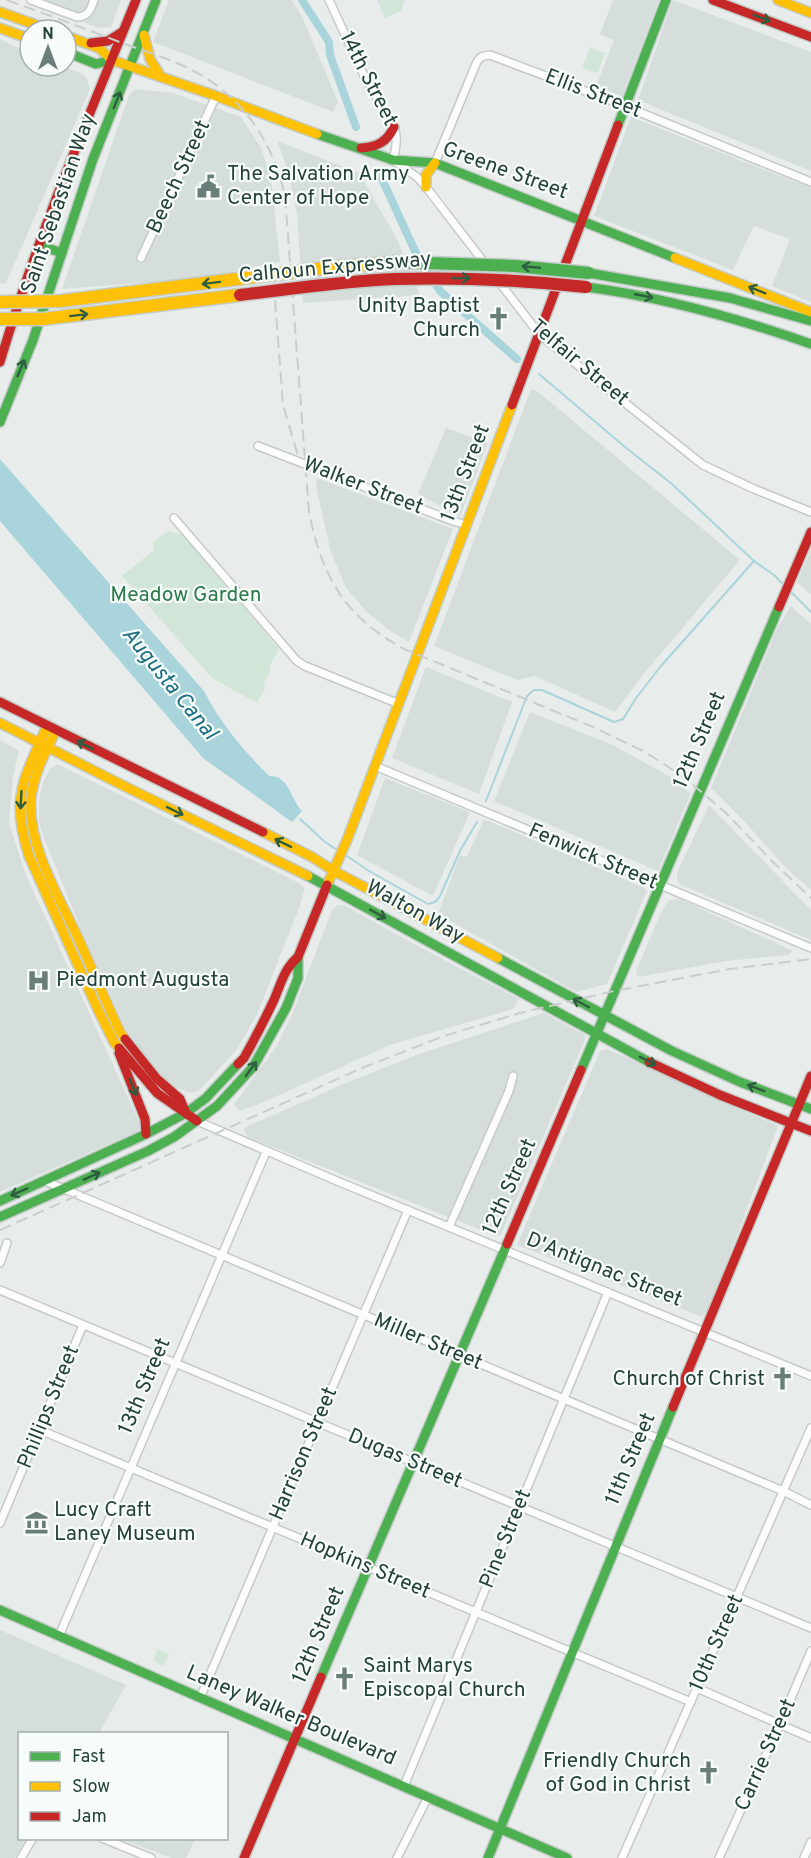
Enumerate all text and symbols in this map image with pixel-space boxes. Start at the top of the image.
one-way arrow [752,14,771,25]
north arrow [18,18,78,78]
text: N [42,25,54,45]
street label: 14th Street [333,27,403,131]
street label: Ellis Street [541,63,645,125]
one-way arrow [112,91,123,110]
street label: Saint Sebastian Way [15,110,103,298]
street label: Beech Street [141,116,217,238]
street label: Greene Street [439,136,571,206]
place label: The Salvation Army Center of Hope [227,161,409,212]
public building icon: The Salvation Army Center of Hope [196,173,222,199]
street label: Calhoun Expressway [238,246,432,290]
one-way arrow [521,261,541,272]
one-way arrow [451,273,471,284]
one-way arrow [202,277,221,288]
one-way arrow [748,284,767,295]
one-way arrow [634,291,653,302]
place label: Unity Baptist Church [357,293,480,344]
church icon: Unity Baptist Church [485,305,511,331]
one-way arrow [69,309,89,320]
street label: Telfair Street [524,314,634,412]
one-way arrow [16,359,27,377]
street label: 13th Street [435,420,497,526]
street label: Walker Street [299,451,427,521]
park label: Meadow Garden [110,582,262,609]
water label: Augusta Canal [115,622,224,747]
street label: 12th Street [667,687,733,793]
one-way arrow [77,739,95,750]
one-way arrow [15,790,26,809]
one-way arrow [165,806,183,817]
street label: Fenwick Street [524,818,662,896]
one-way arrow [275,837,292,849]
street label: Walton Way [361,874,469,950]
one-way arrow [369,908,386,920]
hospital icon: Piedmont Augusta [25,967,51,993]
place label: Piedmont Augusta [56,967,229,994]
one-way arrow [573,997,591,1008]
one-way arrow [638,1056,656,1067]
one-way arrow [245,1061,257,1077]
one-way arrow [128,1078,139,1096]
one-way arrow [748,1082,766,1093]
street label: 12th Street [477,1135,543,1239]
one-way arrow [82,1170,100,1182]
one-way arrow [11,1187,29,1199]
street label: D'Antignac Street [522,1226,686,1314]
street label: Miller Street [369,1307,487,1377]
street label: 13th Street [113,1334,177,1438]
street label: Phillips Street [12,1341,86,1473]
place label: Church of Christ [613,1366,765,1393]
church icon: Church of Christ [770,1366,796,1392]
street label: Harrison Street [264,1383,344,1525]
street label: 11th Street [599,1409,663,1509]
street label: Dugas Street [344,1423,466,1495]
street label: Pine Street [474,1485,538,1593]
place label: Lucy Craft Laney Museum [54,1497,196,1548]
museum icon: Lucy Craft Laney Museum [23,1509,49,1535]
street label: Hopkins Street [296,1526,434,1606]
street label: 12th Street [286,1582,352,1688]
street label: 10th Street [684,1590,750,1696]
place label: Saint Marys Episcopal Church [363,1653,526,1704]
street label: Laney Walker Boulevard [182,1660,400,1772]
church icon: Saint Marys Episcopal Church [332,1665,358,1691]
street label: Carrie Street [729,1695,803,1815]
legend [18,1732,228,1840]
text: Fast [72,1746,105,1769]
place label: Friendly Church of God in Christ [543,1748,691,1799]
church icon: Friendly Church of God in Christ [696,1760,722,1786]
text: Slow [72,1776,110,1799]
text: Jam [72,1806,107,1829]

